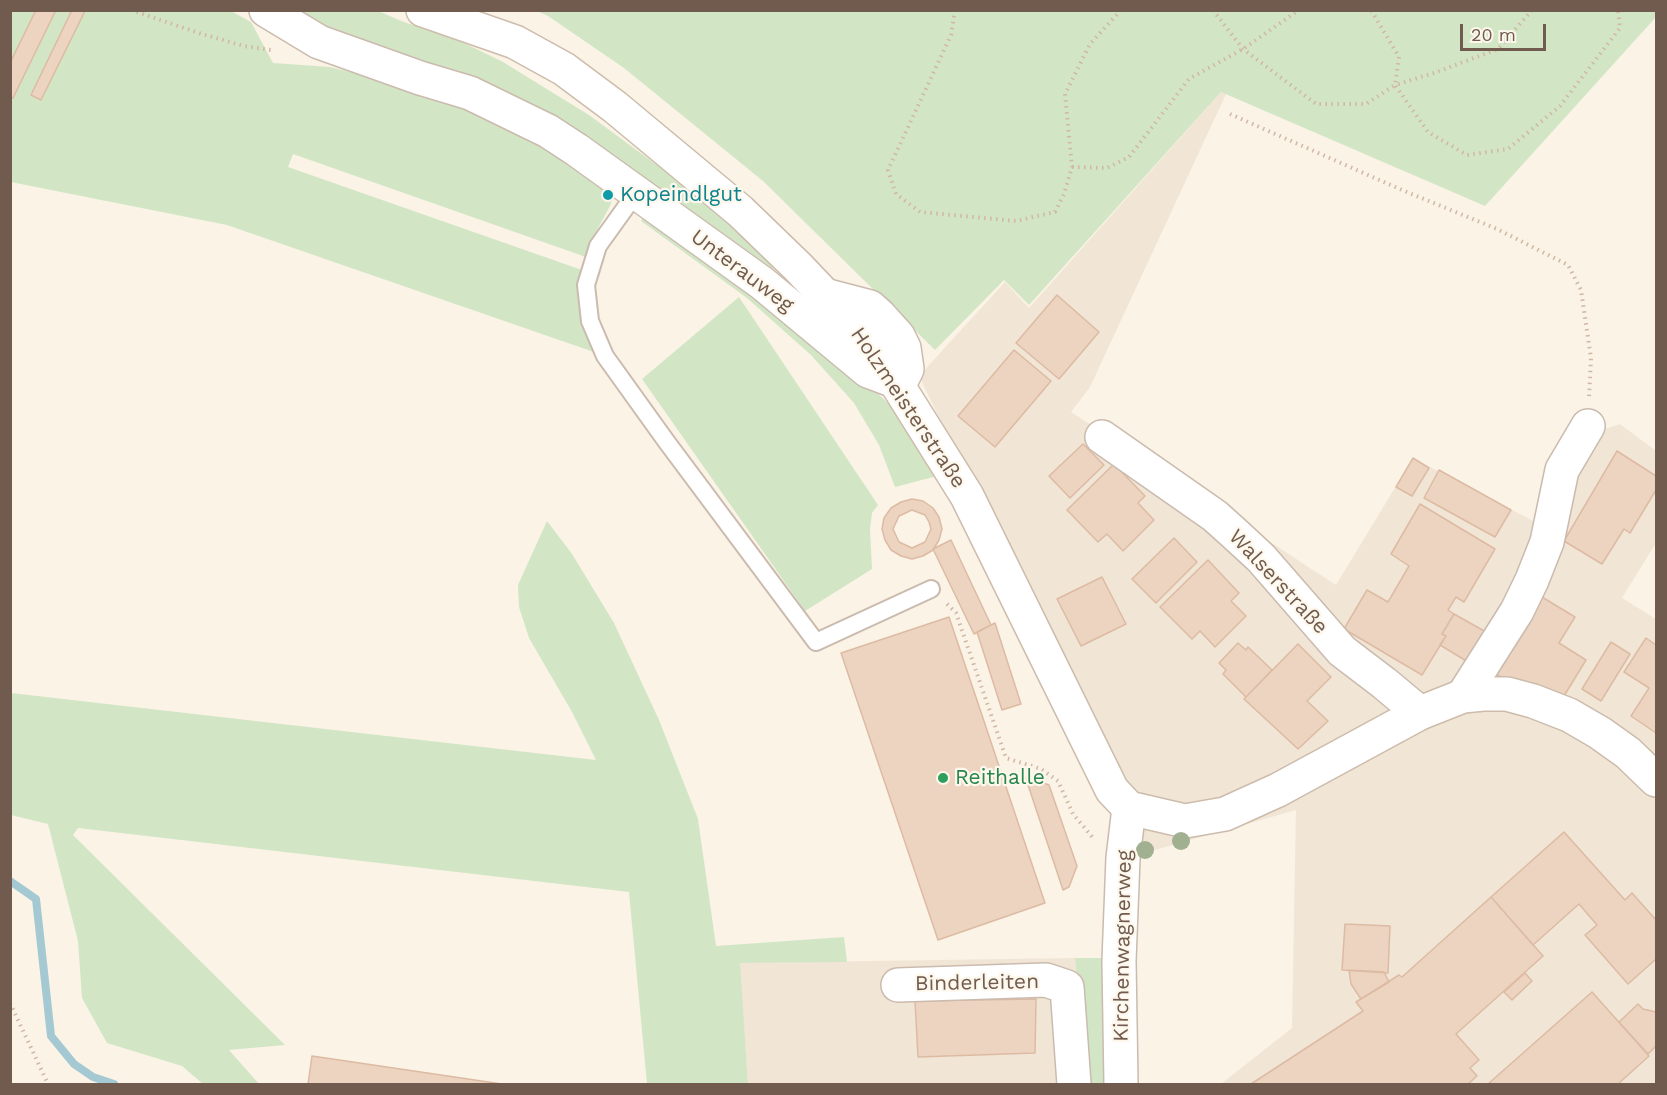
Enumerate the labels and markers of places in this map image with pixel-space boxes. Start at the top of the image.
place label: Kopeindlgut [620,182,742,208]
marker: Kopeindlgut [601,188,615,202]
place label: Reithalle [955,765,1045,791]
marker: Reithalle [936,771,950,785]

